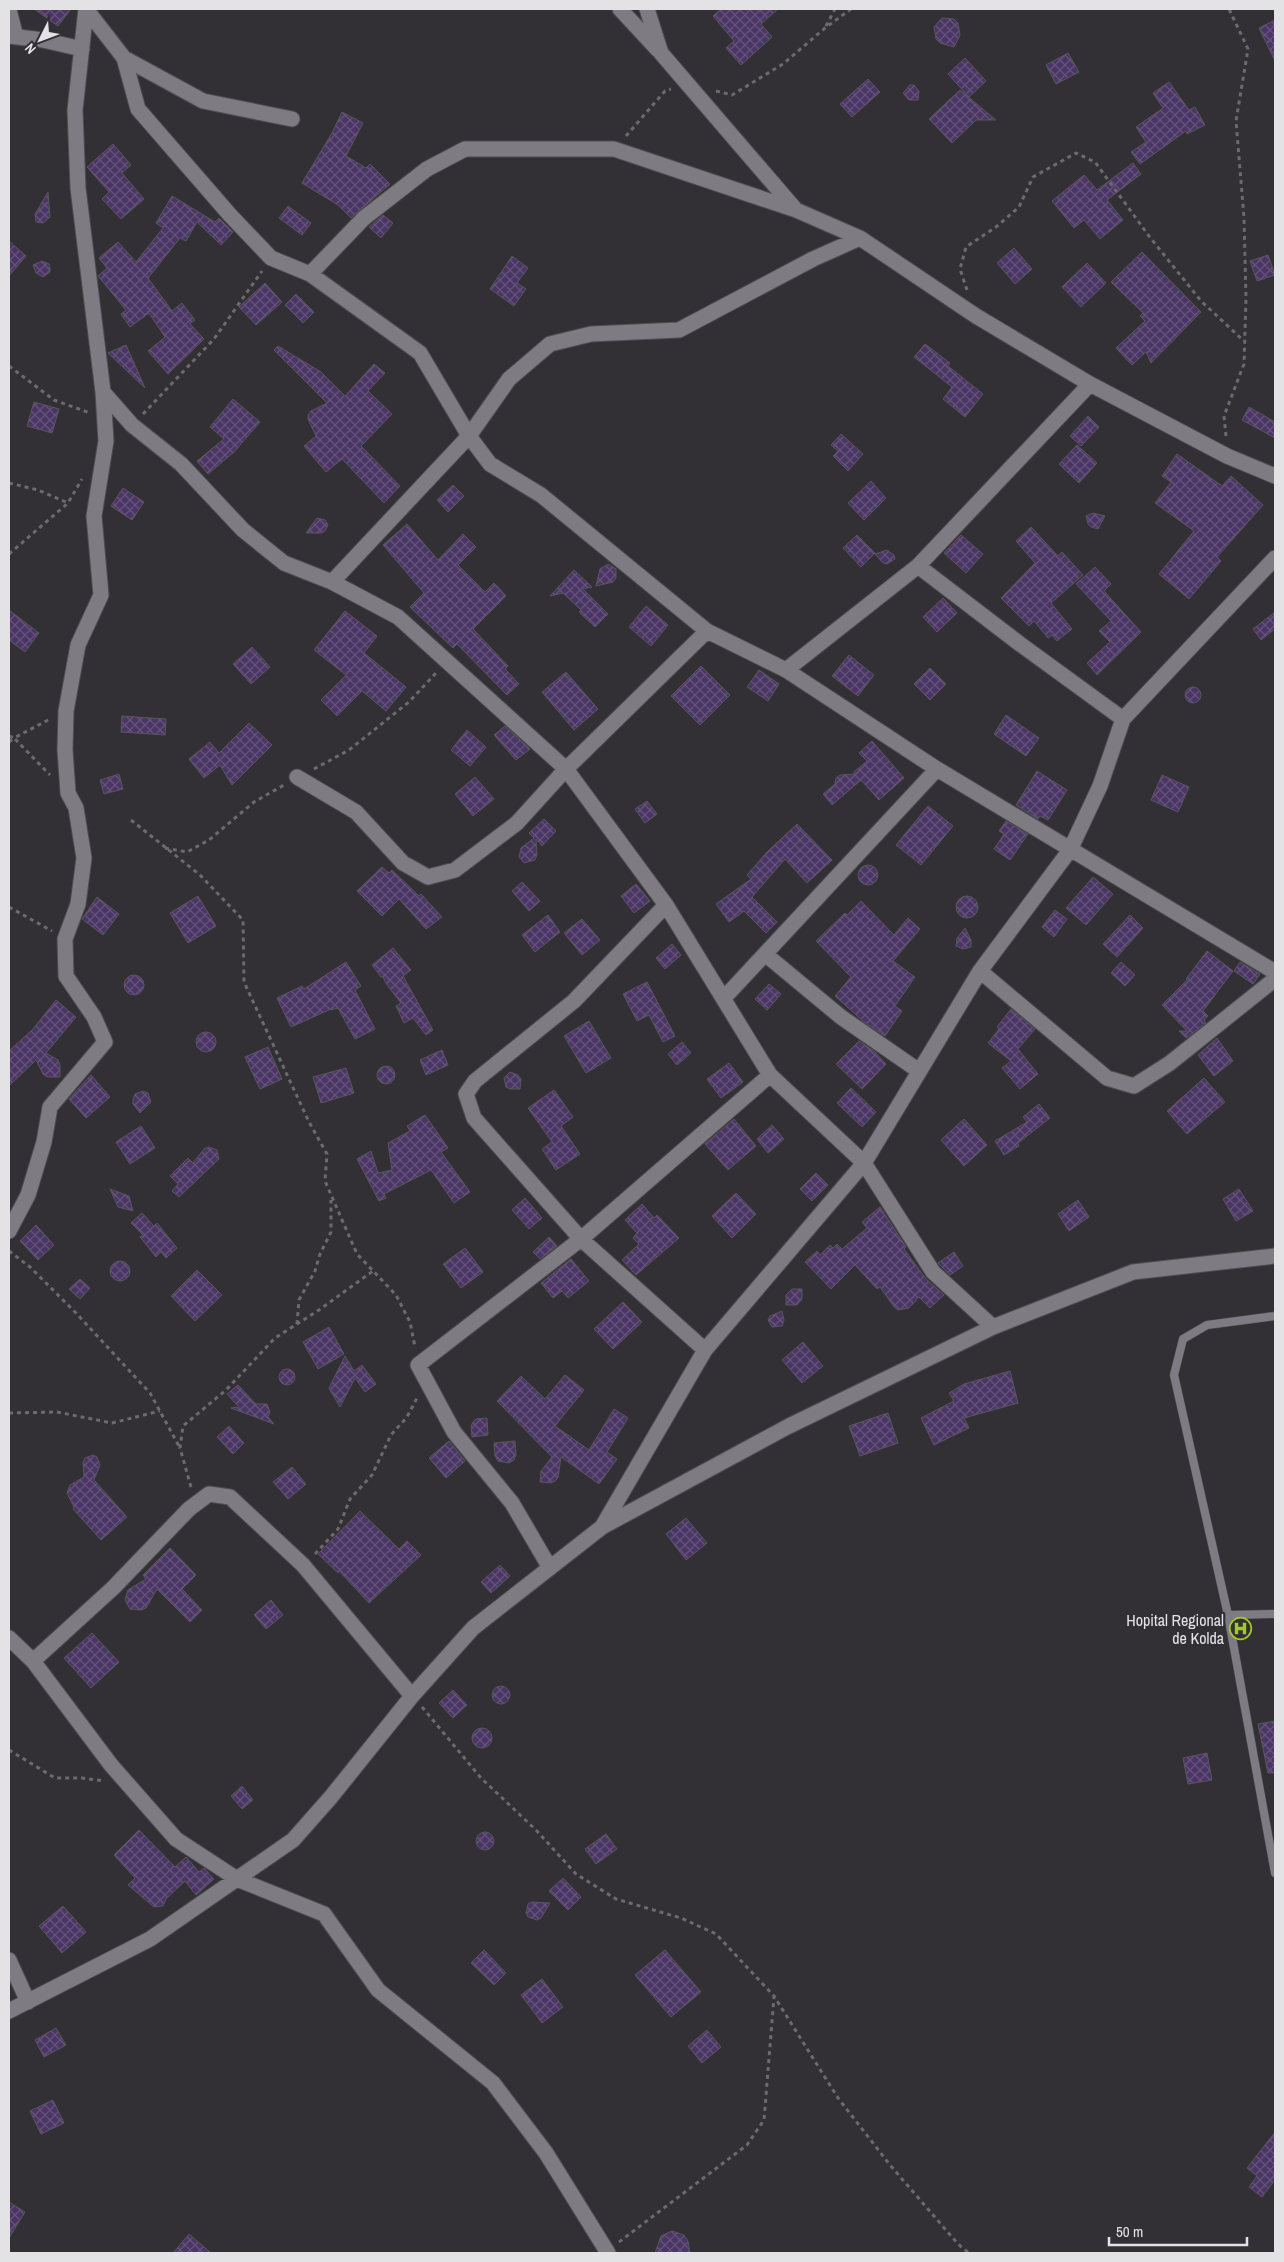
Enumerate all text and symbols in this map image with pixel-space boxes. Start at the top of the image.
north arrow [15,15,65,65]
text: N [21,40,40,58]
place label: Hopital Regional de Kolda [1126,1609,1225,1649]
hospital icon: Hopital Regional de Kolda [1228,1617,1252,1641]
scale bar [1109,2214,1246,2246]
text: 50 m [1116,2221,1143,2242]

